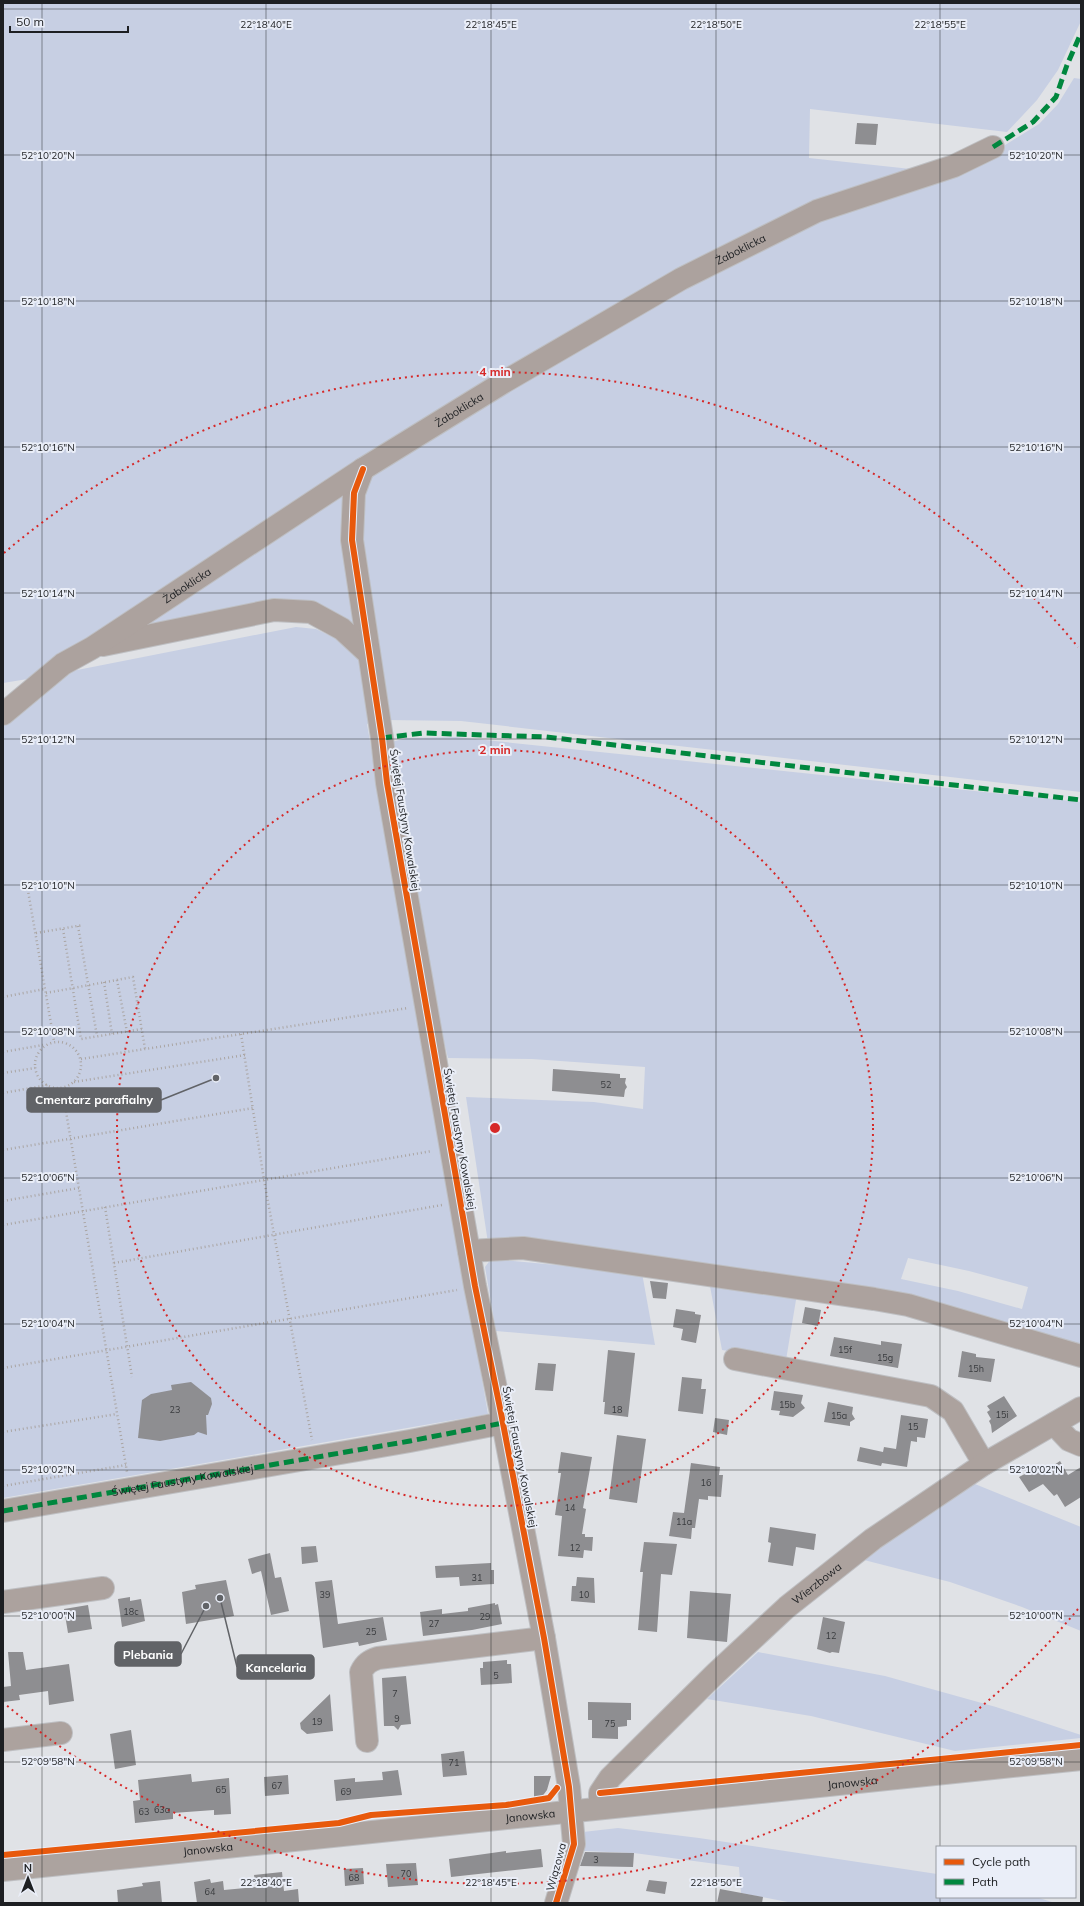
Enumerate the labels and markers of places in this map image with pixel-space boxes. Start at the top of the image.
callout: Cmentarz parafialny [27,1088,161,1112]
centre of rings [488,1121,502,1135]
callout: Plebania [115,1642,181,1666]
callout: Kancelaria [237,1655,314,1679]

